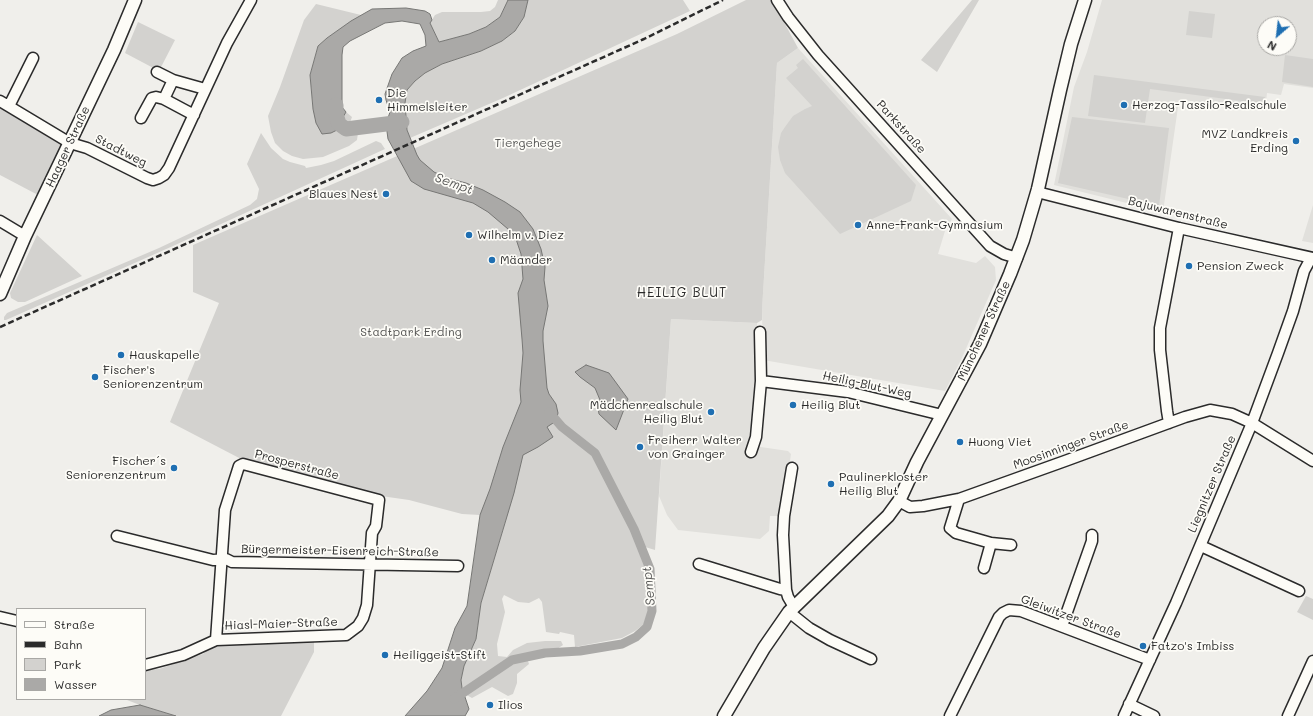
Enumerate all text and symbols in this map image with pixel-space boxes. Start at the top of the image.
north arrow [1257,16,1297,56]
text: N [1264,38,1279,55]
place label: Die Himmelsleiter [387,86,467,114]
marker: Die Himmelsleiter [374,95,384,105]
street label: Parkstraße [873,97,929,157]
place label: Herzog-Tassilo-Realschule [1132,98,1287,112]
marker: Herzog-Tassilo-Realschule [1119,100,1129,110]
street label: Haager Straße [43,104,93,190]
place label: MVZ Landkreis Erding [1201,127,1288,155]
street label: Stadtweg [93,132,149,170]
park label: Tiergehege [495,136,561,150]
marker: MVZ Landkreis Erding [1291,136,1301,146]
water label: Sempt [433,170,475,198]
place label: Blaues Nest [309,187,378,201]
marker: Blaues Nest [381,189,391,199]
street label: Bajuwarenstraße [1127,194,1229,232]
place label: Anne-Frank-Gymnasium [866,218,1003,232]
marker: Anne-Frank-Gymnasium [853,220,863,230]
place label: Wilhelm v. Diez [477,228,564,242]
marker: Wilhelm v. Diez [464,230,474,240]
place label: Mäander [500,253,552,267]
marker: Mäander [487,255,497,265]
place label: Pension Zweck [1197,259,1284,273]
marker: Pension Zweck [1184,261,1194,271]
street label: Münchener Straße [955,279,1013,383]
district label: HEILIG BLUT [637,285,727,301]
park label: Stadtpark Erding [360,325,462,339]
place label: Hauskapelle [129,348,200,362]
marker: Hauskapelle [116,350,126,360]
place label: Fischer's Seniorenzentrum [103,363,203,391]
street label: Heilig-Blut-Weg [821,369,913,401]
marker: Fischer's Seniorenzentrum [90,372,100,382]
place label: Mädchenrealschule Heilig Blut [590,398,703,426]
place label: Heilig Blut [801,398,860,412]
marker: Heilig Blut [788,400,798,410]
marker: Mädchenrealschule Heilig Blut [706,407,716,417]
street label: Moosinninger Straße [1011,417,1131,473]
place label: Freiherr Walter von Grainger [648,433,742,461]
street label: Liegnitzer Straße [1185,433,1239,535]
place label: Huong Viet [968,435,1032,449]
marker: Huong Viet [955,437,965,447]
marker: Freiherr Walter von Grainger [635,442,645,452]
street label: Prosperstraße [253,447,341,483]
place label: Fischer´s Seniorenzentrum [66,454,166,482]
marker: Fischer´s Seniorenzentrum [169,463,179,473]
place label: Paulinerkloster Heilig Blut [839,470,928,498]
marker: Paulinerkloster Heilig Blut [826,479,836,489]
street label: Bürgermeister-Eisenreich-Straße [241,542,439,560]
water label: Sempt [639,566,659,606]
street label: Gleiwitzer Straße [1019,592,1123,642]
legend [16,608,146,700]
street label: Hiasl-Maier-Straße [224,615,338,633]
text: Straße [54,616,95,632]
text: Bahn [54,636,82,652]
place label: Fatzo's Imbiss [1151,639,1234,653]
marker: Fatzo's Imbiss [1138,641,1148,651]
place label: Heiliggeist-Stift [393,648,486,662]
marker: Heiliggeist-Stift [380,650,390,660]
text: Park [54,656,81,672]
text: Wasser [54,676,97,692]
place label: Ilios [498,698,523,712]
marker: Ilios [485,700,495,710]

